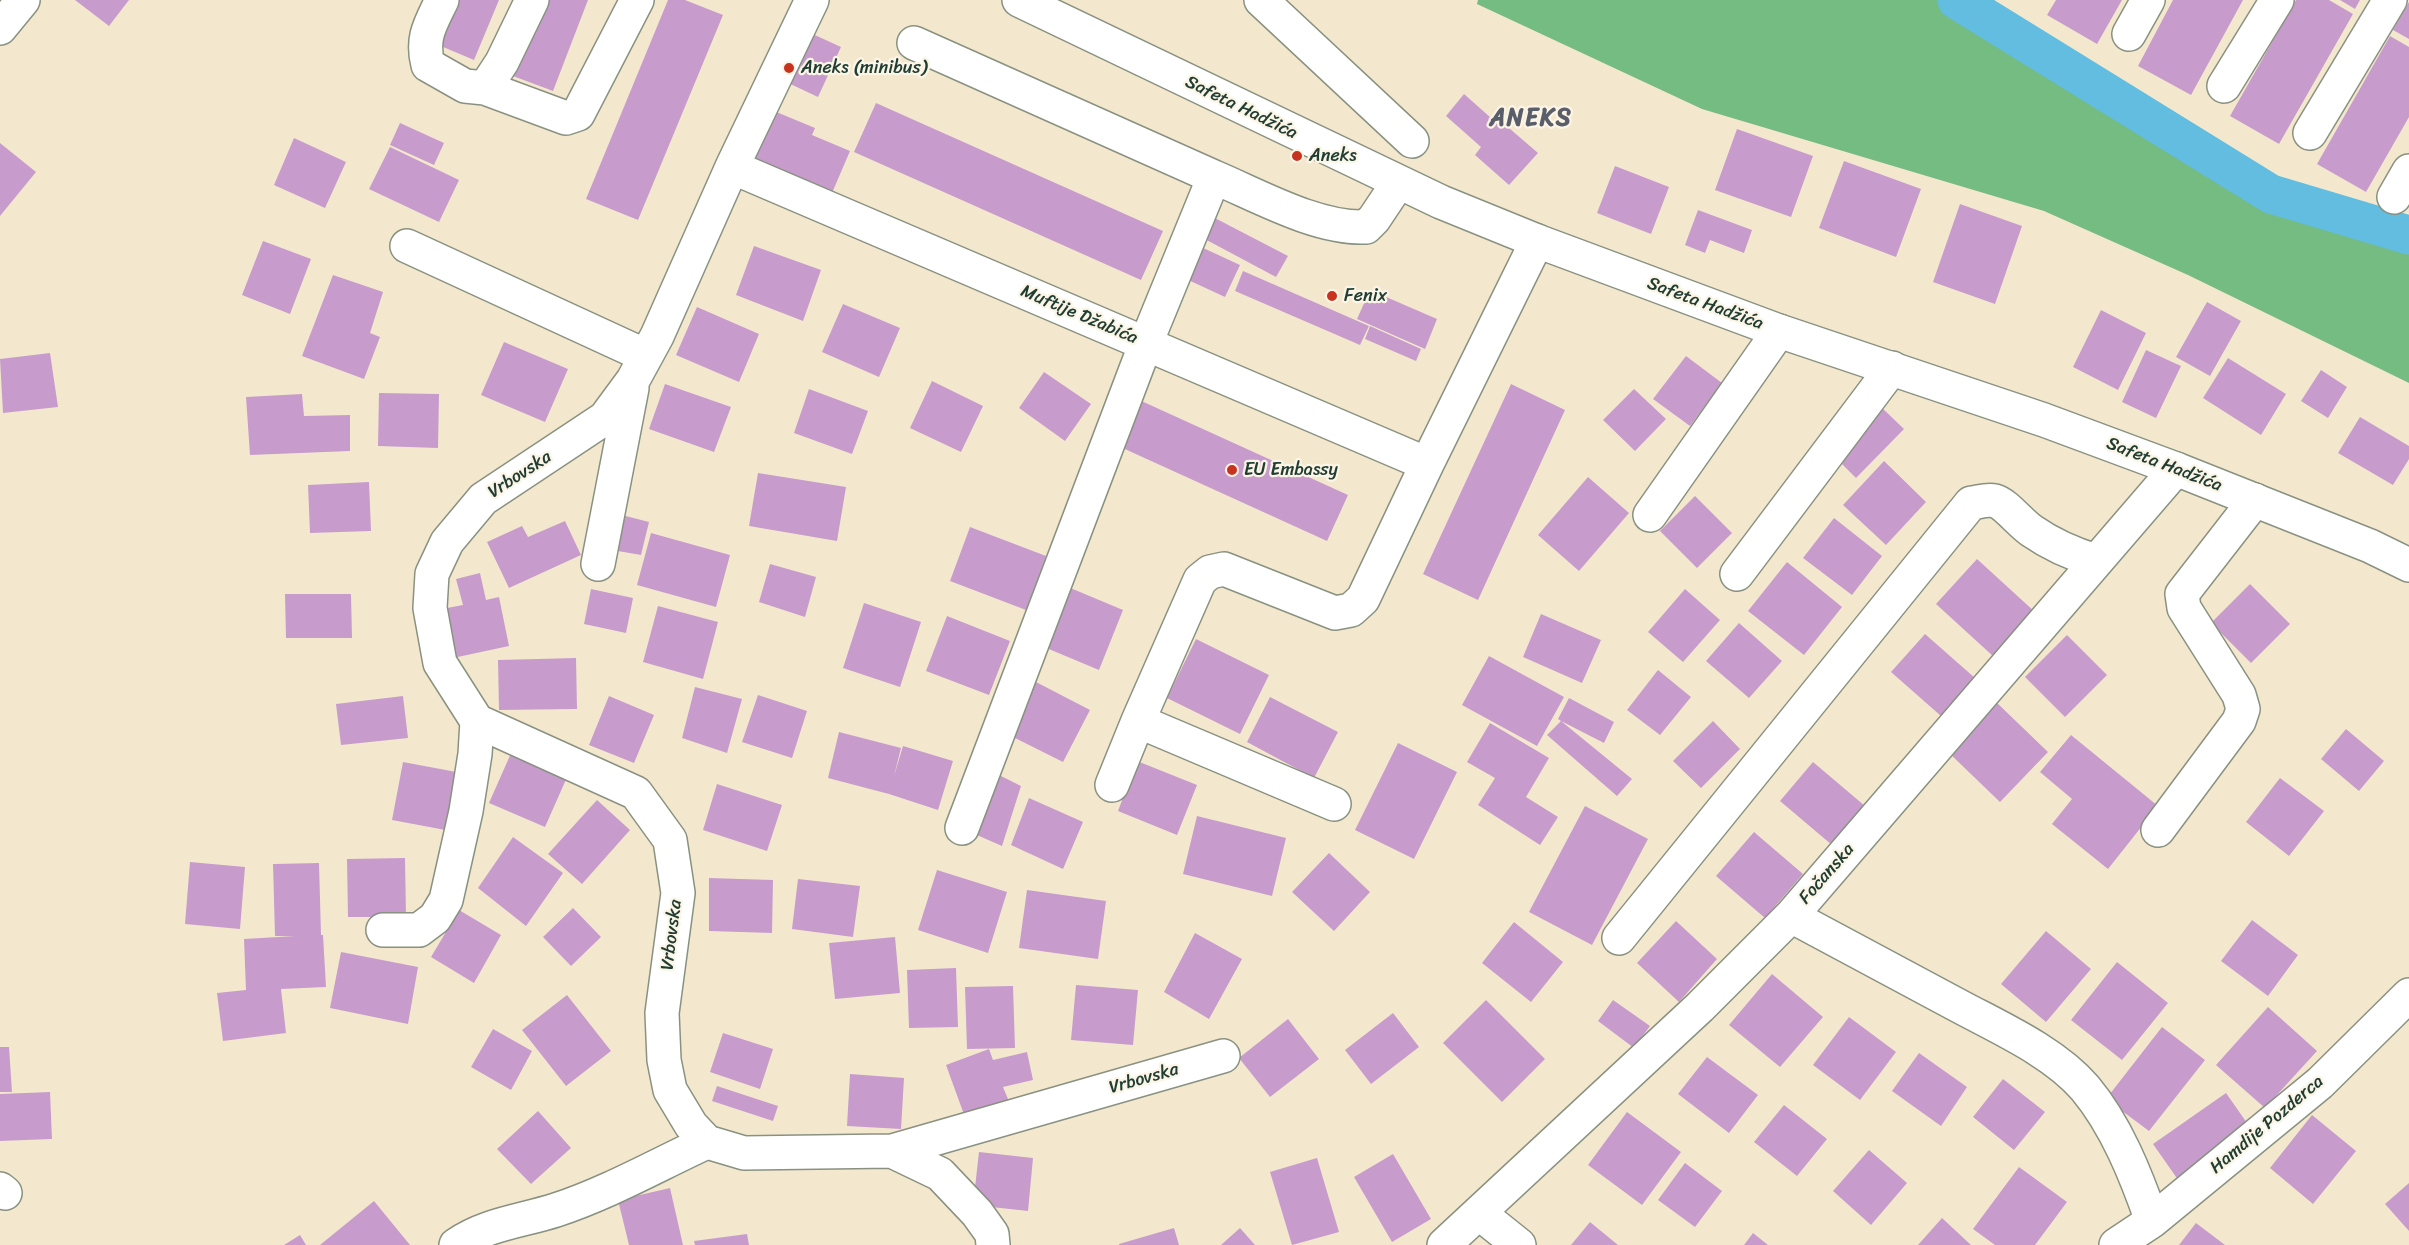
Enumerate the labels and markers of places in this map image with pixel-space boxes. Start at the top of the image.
place label: Aneks (minibus) [801,57,927,79]
marker: Aneks (minibus) [782,61,796,75]
place label: Aneks [1309,145,1357,167]
marker: Aneks [1290,149,1304,163]
place label: Fenix [1344,285,1387,307]
marker: Fenix [1325,289,1339,303]
place label: EU Embassy [1244,459,1338,481]
marker: EU Embassy [1225,463,1239,477]

